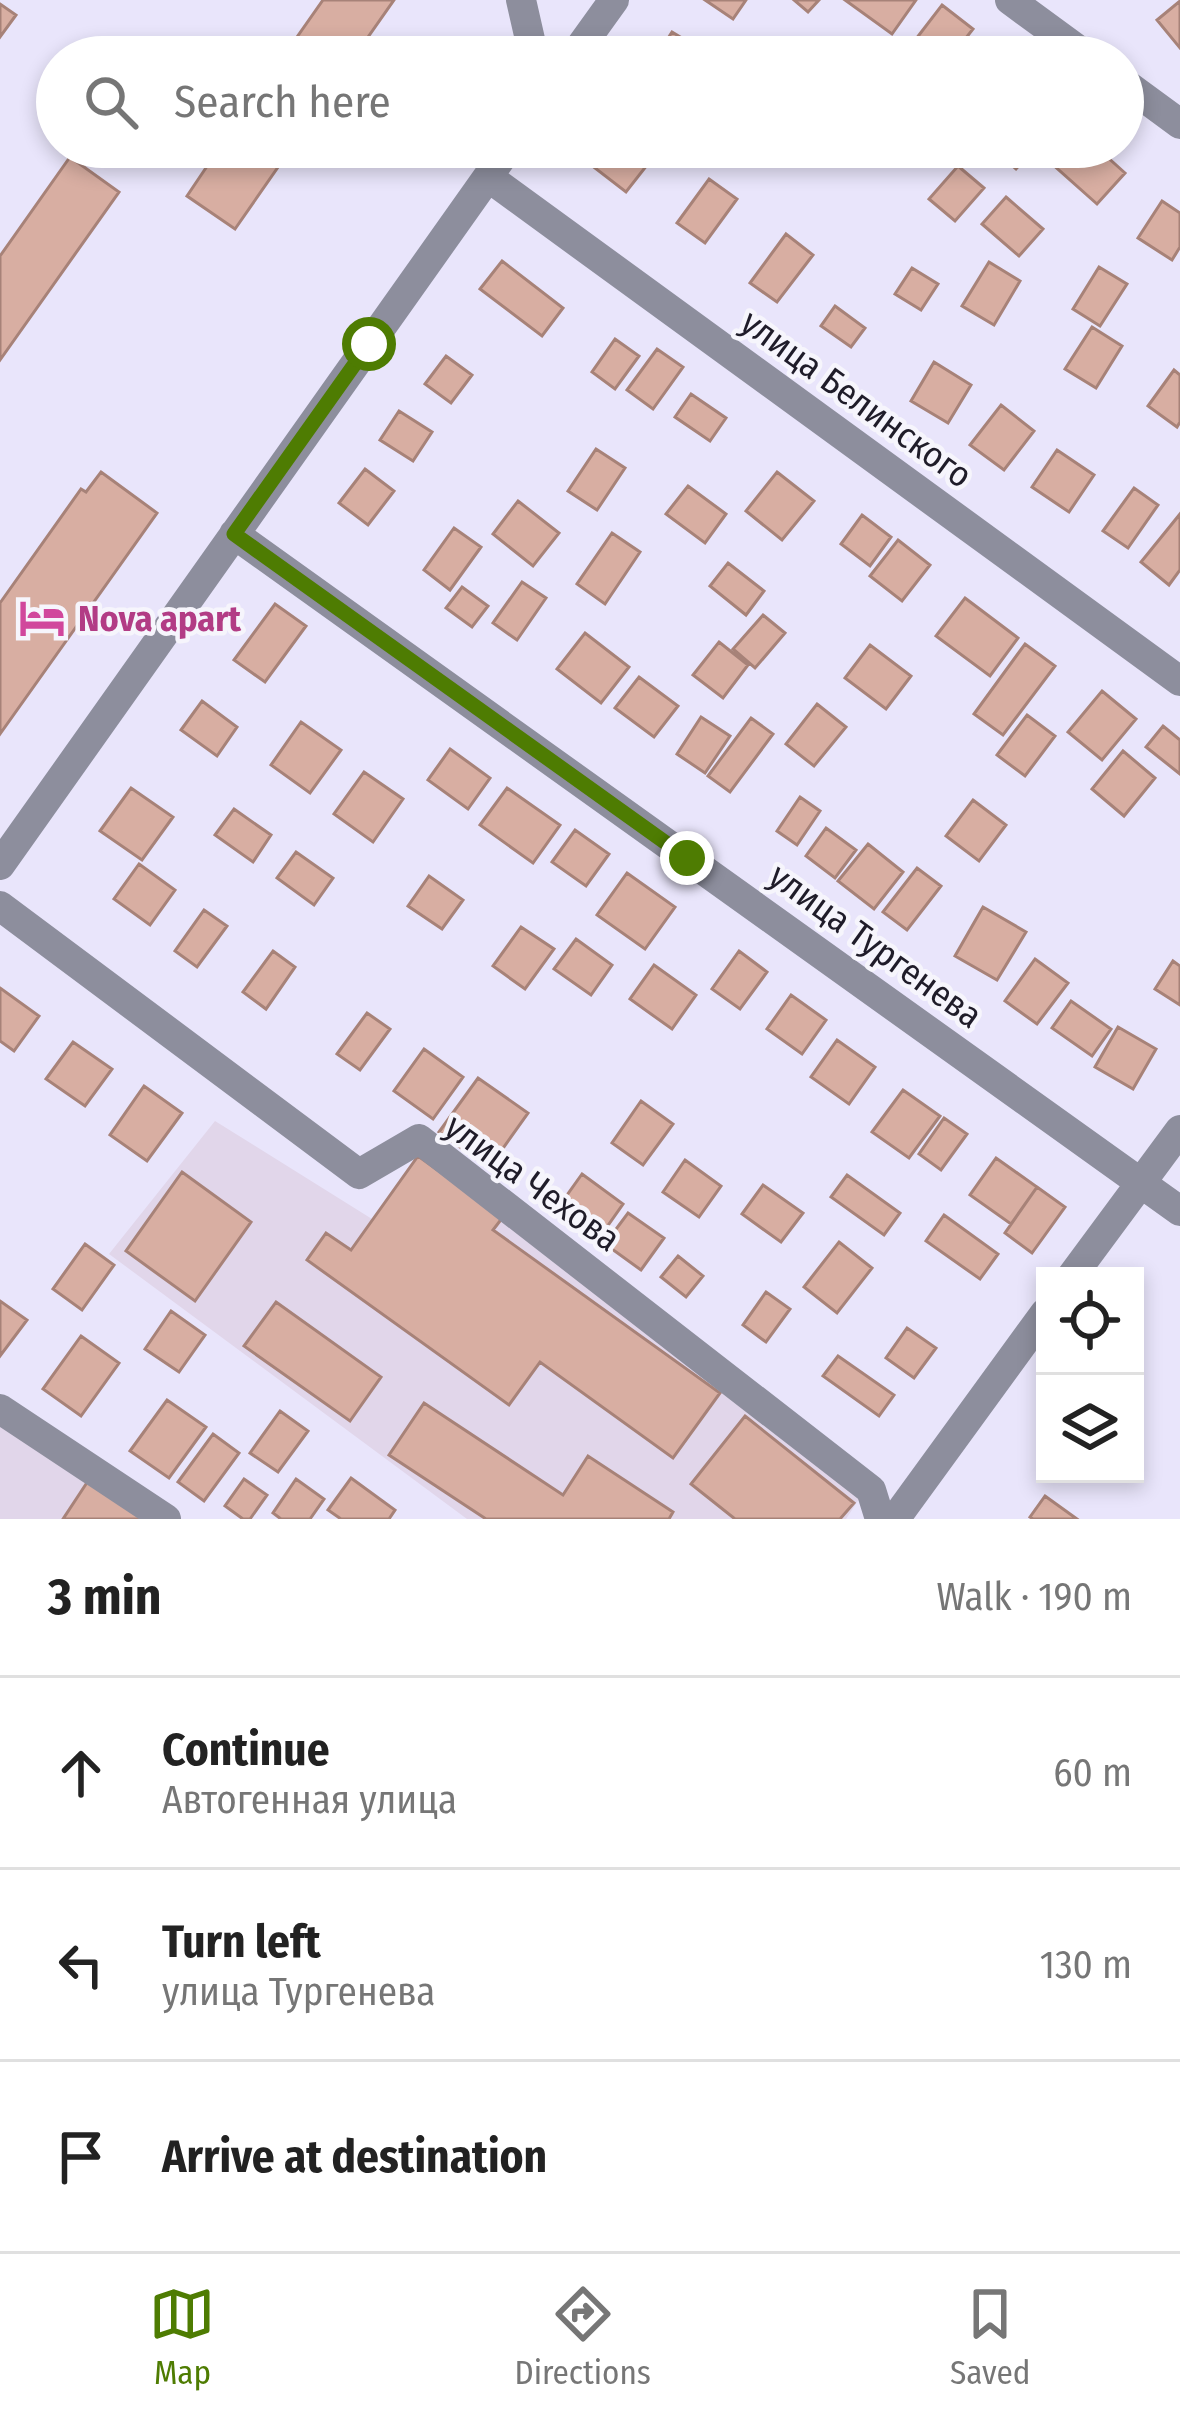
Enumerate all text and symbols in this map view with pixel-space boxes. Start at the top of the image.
search box [36,36,1144,168]
icon: search [78,69,144,135]
text: Search here [174,75,391,129]
street label: улица Белинского [732,300,981,497]
route start [342,317,396,371]
hotel icon: Nova apart [17,593,67,643]
place label: Nova apart [78,597,242,641]
route end [660,831,714,885]
street label: улица Тургенева [760,854,990,1038]
street label: улица Чехова [436,1105,629,1261]
map controls [1036,1267,1144,1483]
button: locate [1036,1267,1144,1375]
button: layers [1036,1375,1144,1483]
text: 3 min [48,1566,162,1628]
text: Walk · 190 m [937,1574,1132,1620]
text: Continue [162,1723,330,1777]
icon: ahead [48,1740,114,1806]
text: 60 m [1053,1750,1132,1796]
text: Автогенная улица [162,1777,457,1823]
text: Turn left [162,1915,321,1969]
icon: left [48,1932,114,1998]
text: 130 m [1040,1942,1132,1988]
text: улица Тургенева [162,1969,435,2015]
icon: arrive [48,2124,114,2190]
text: Arrive at destination [162,2130,547,2184]
tab: Map [149,2281,215,2393]
tab: Directions [514,2281,651,2393]
tab: Saved [950,2281,1030,2393]

